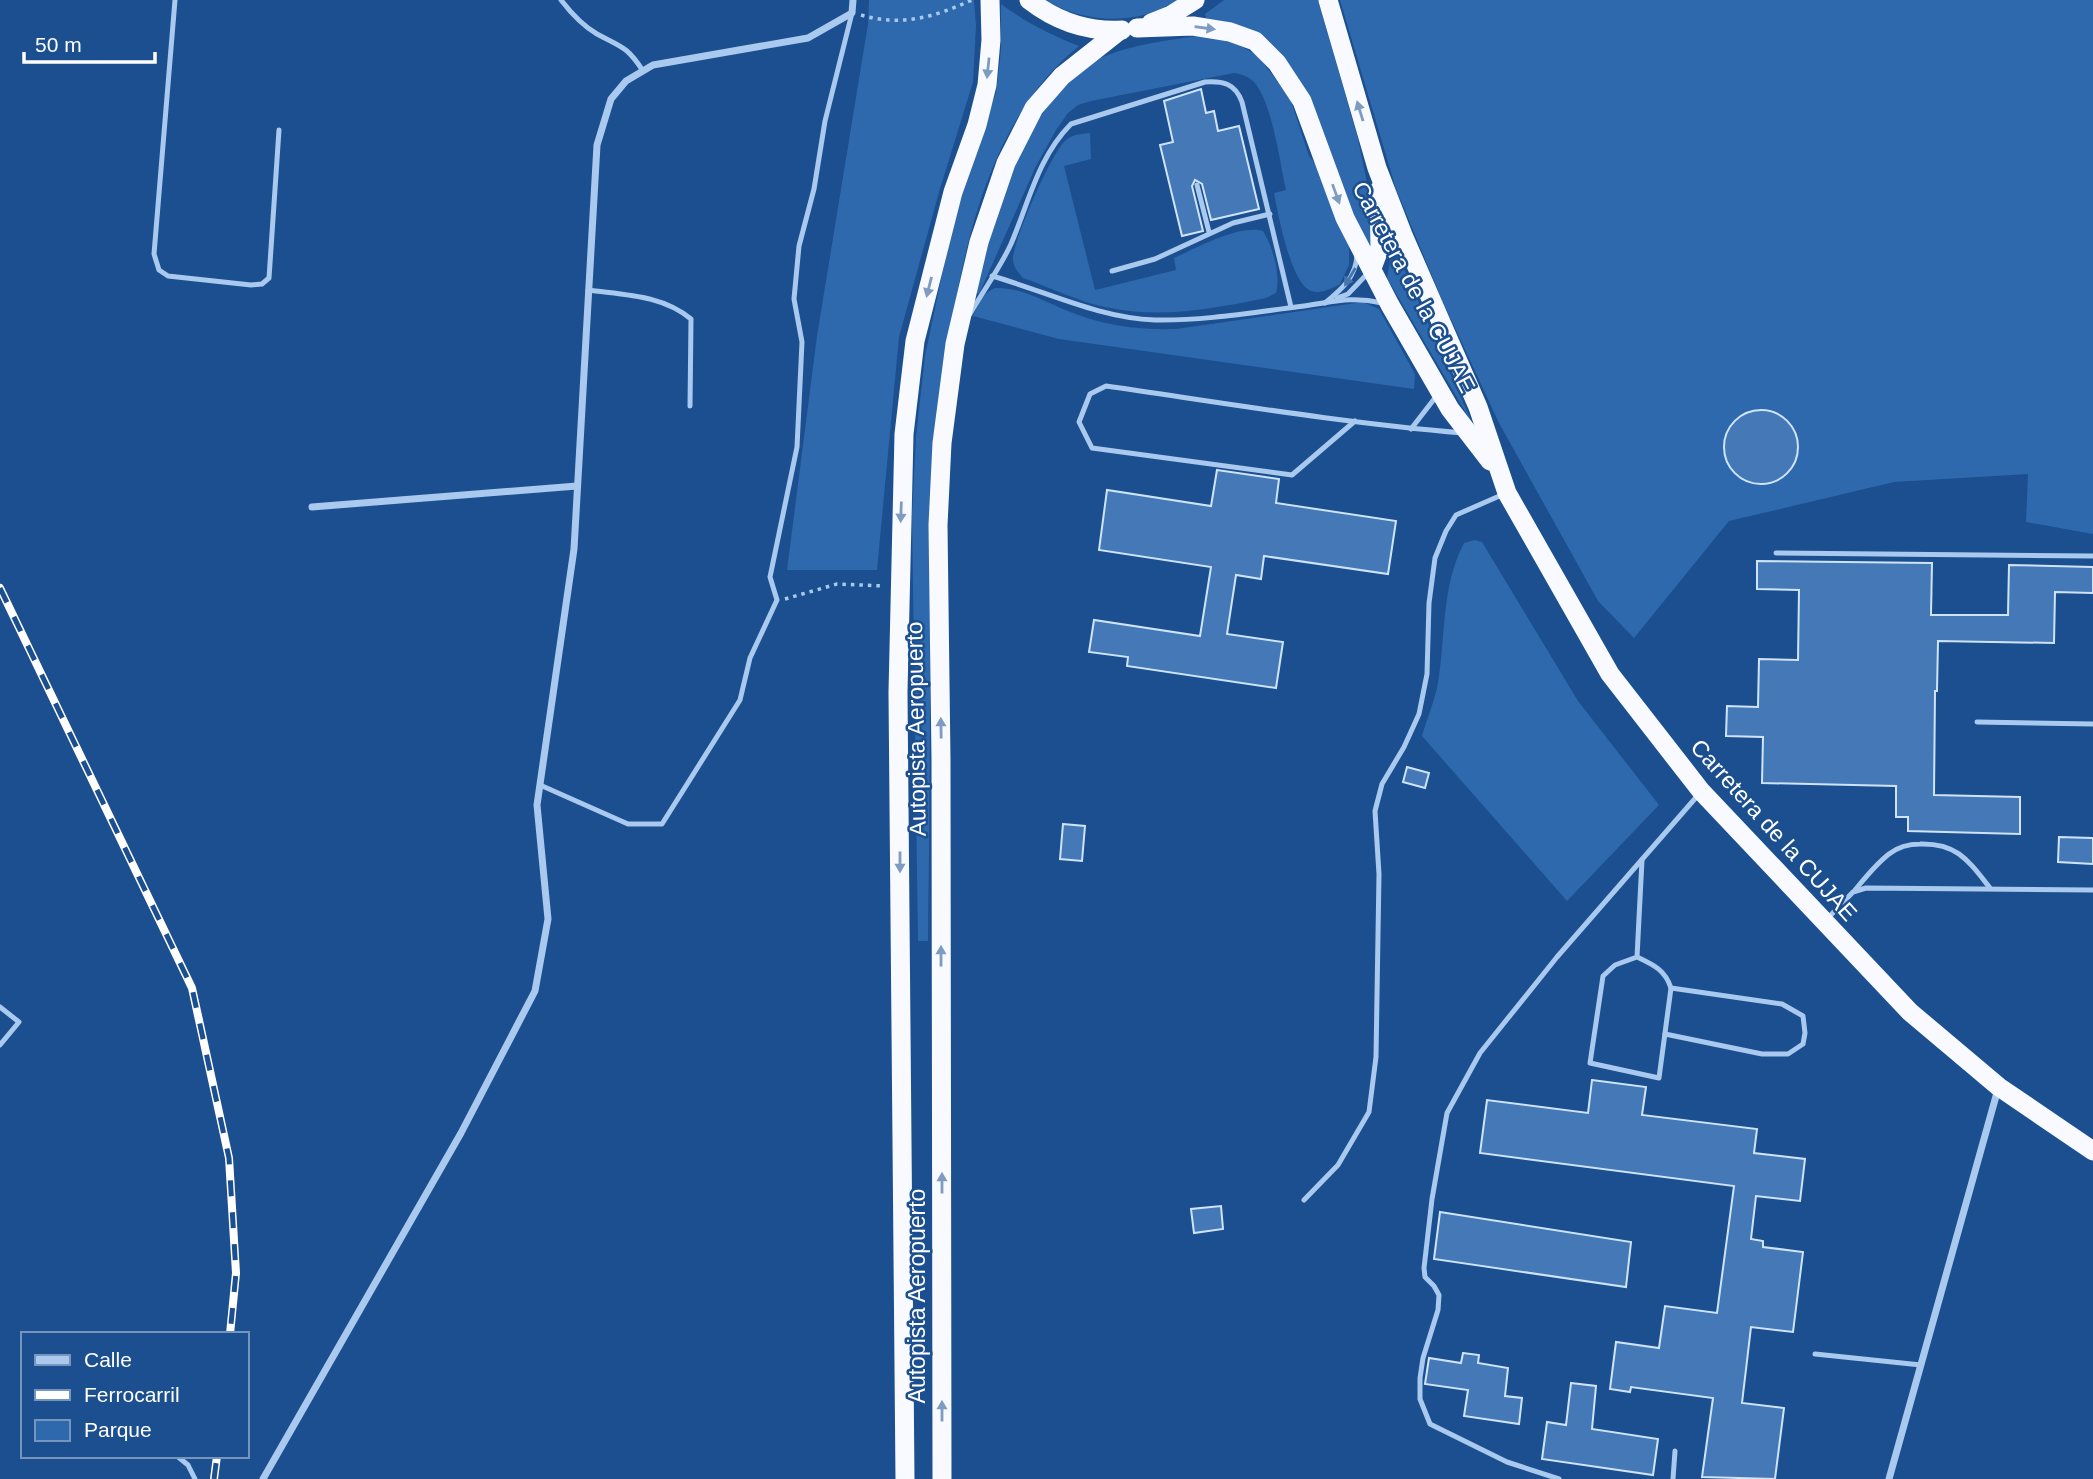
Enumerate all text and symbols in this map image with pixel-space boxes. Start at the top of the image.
scale bar [24,21,156,65]
one-way arrow [1195,23,1217,34]
text: 50 m [35,33,82,56]
one-way arrow [983,57,994,79]
one-way arrow [1355,100,1365,121]
street label: Carretera de la CUJAE [1347,177,1481,397]
one-way arrow [1331,184,1342,205]
one-way arrow [1343,267,1356,286]
one-way arrow [923,276,934,298]
one-way arrow [895,502,907,524]
street label: Autopista Aeropuerto [901,621,931,837]
one-way arrow [935,717,947,739]
street label: Carretera de la CUJAE [1686,734,1862,926]
one-way arrow [894,852,905,874]
one-way arrow [935,945,947,967]
one-way arrow [936,1172,948,1194]
street label: Autopista Aeropuerto [904,1189,930,1403]
legend [21,1332,248,1458]
text: Calle [84,1348,132,1371]
text: Ferrocarril [84,1383,180,1406]
one-way arrow [936,1400,948,1422]
text: Parque [84,1418,152,1441]

